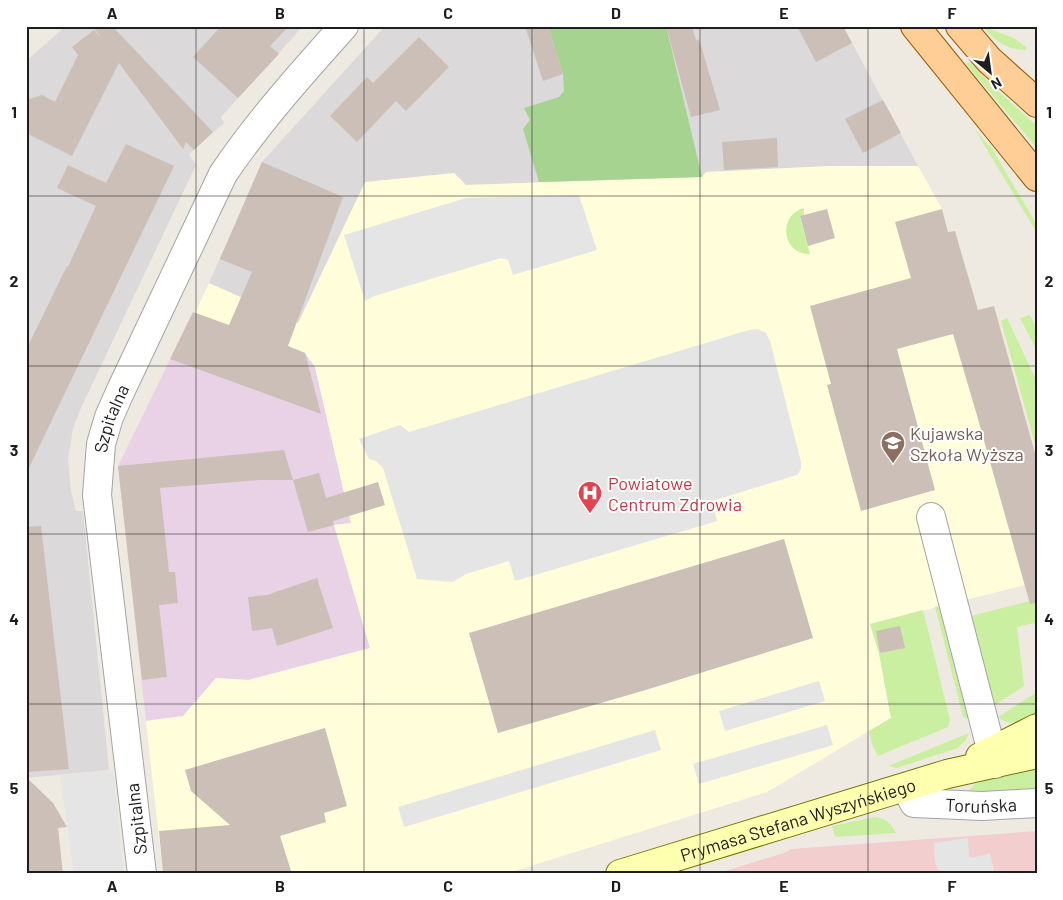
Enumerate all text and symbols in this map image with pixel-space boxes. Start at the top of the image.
text: A [107,3,118,22]
text: B [275,3,285,22]
text: C [443,3,453,22]
text: D [611,3,621,22]
text: E [779,3,789,22]
text: F [948,3,957,22]
north arrow [966,48,1016,98]
text: N [988,74,1005,93]
text: 1 [11,102,17,121]
text: 1 [1046,102,1052,121]
text: 2 [10,271,19,290]
text: 2 [1045,271,1054,290]
street label: Szpitalna [89,380,133,454]
place label: Kujawska Szkoła Wyższa [910,422,1024,465]
school or university icon: Kujawska Szkoła Wyższa [880,430,906,464]
text: 3 [10,440,18,459]
text: 3 [1045,440,1053,459]
place label: Powiatowe Centrum Zdrowia [608,472,742,515]
hospital icon: Powiatowe Centrum Zdrowia [577,480,603,514]
text: 4 [9,609,19,628]
text: 4 [1044,609,1054,628]
street label: Prymasa Stefana Wyszyńskiego [677,773,918,866]
text: 5 [10,778,19,797]
text: 5 [1045,778,1054,797]
street label: Szpitalna [121,782,151,856]
street label: Toruńska [945,793,1017,817]
text: A [107,876,118,895]
text: B [275,876,285,895]
text: C [443,876,453,895]
text: D [611,876,621,895]
text: E [779,876,789,895]
text: F [948,876,957,895]

